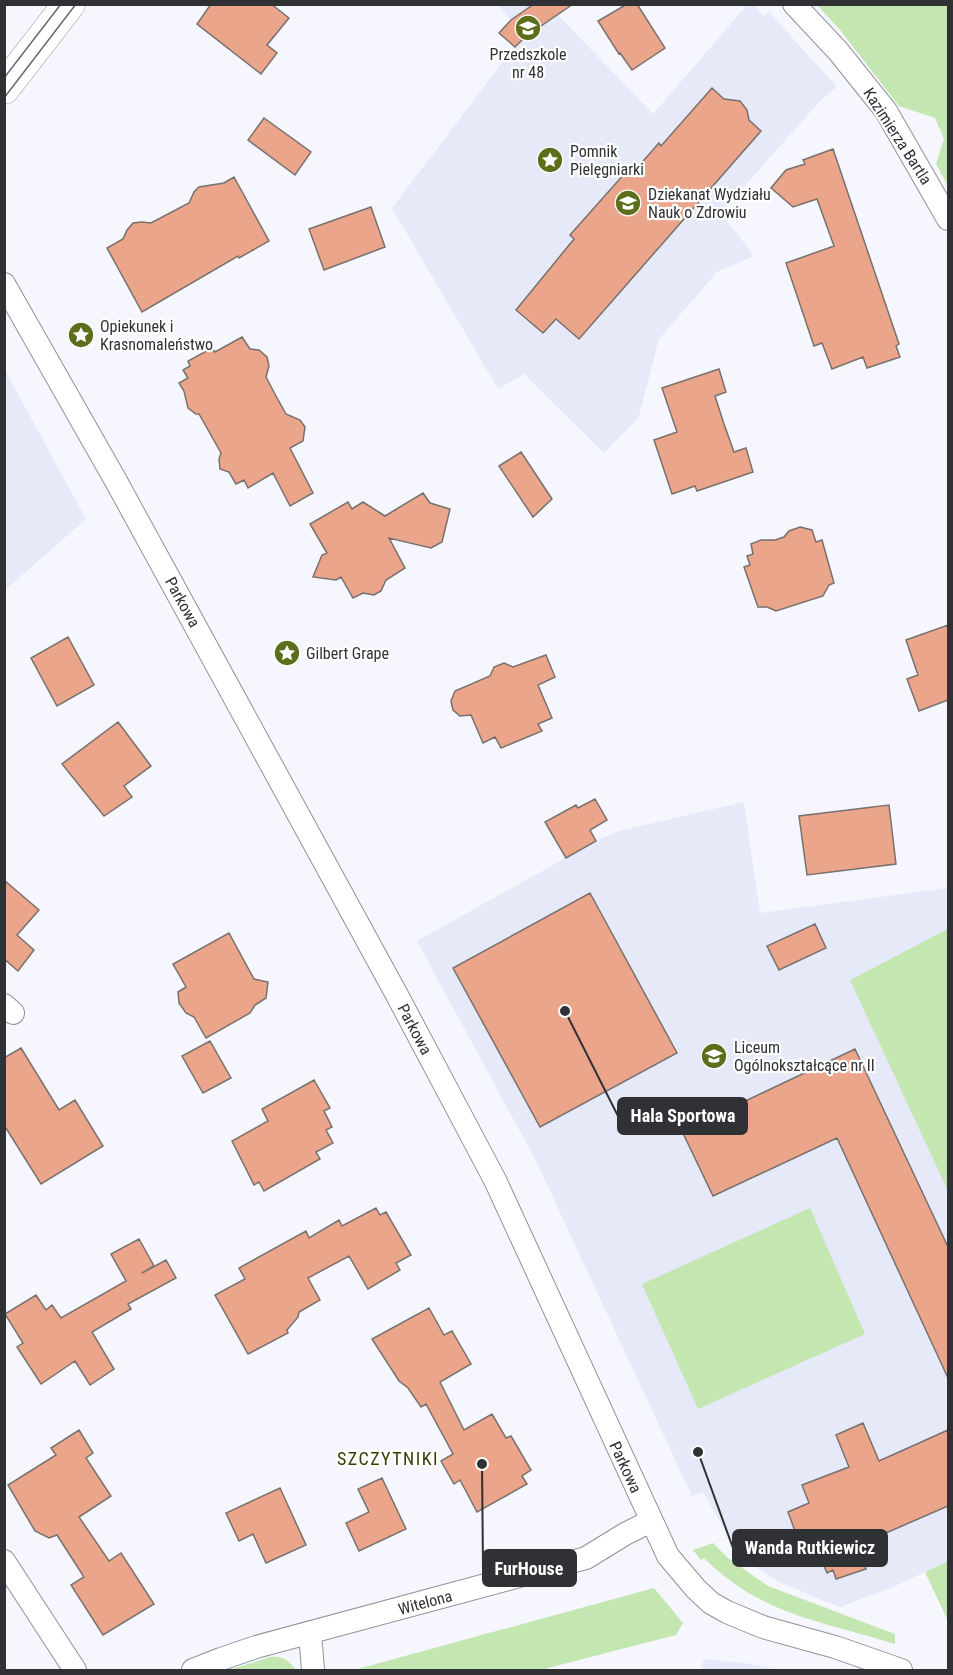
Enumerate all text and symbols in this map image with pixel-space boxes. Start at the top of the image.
school or university icon: Przedszkole nr 48 [513,13,543,43]
place label: Przedszkole nr 48 [490,45,566,82]
street label: Kazimierza Bartla [859,84,936,188]
place label: Pomnik Pielęgniarki [570,142,644,179]
place icon: Pomnik Pielęgniarki [535,145,565,175]
place label: Dziekanat Wydziału Nauk o Zdrowiu [648,185,771,222]
school or university icon: Dziekanat Wydziału Nauk o Zdrowiu [613,188,643,218]
place label: Opiekunek i Krasnomaleństwo [100,317,213,354]
place icon: Opiekunek i Krasnomaleństwo [66,320,96,350]
street label: Parkowa [161,574,204,631]
place icon: Gilbert Grape [272,638,302,668]
place label: Gilbert Grape [306,644,389,663]
street label: Parkowa [393,1001,436,1058]
place label: Liceum Ogólnokształcące nr II [734,1038,875,1075]
school or university icon: Liceum Ogólnokształcące nr II [699,1041,729,1071]
callout: Hala Sportowa [618,1098,747,1134]
text: Hala Sportowa [631,1105,735,1126]
street label: Parkowa [605,1438,646,1496]
district label: SZCZYTNIKI [337,1448,439,1469]
callout: Wanda Rutkiewicz [733,1530,887,1566]
text: Wanda Rutkiewicz [745,1537,875,1558]
callout: FurHouse [483,1550,576,1586]
text: FurHouse [495,1558,564,1579]
street label: Witelona [396,1586,454,1619]

